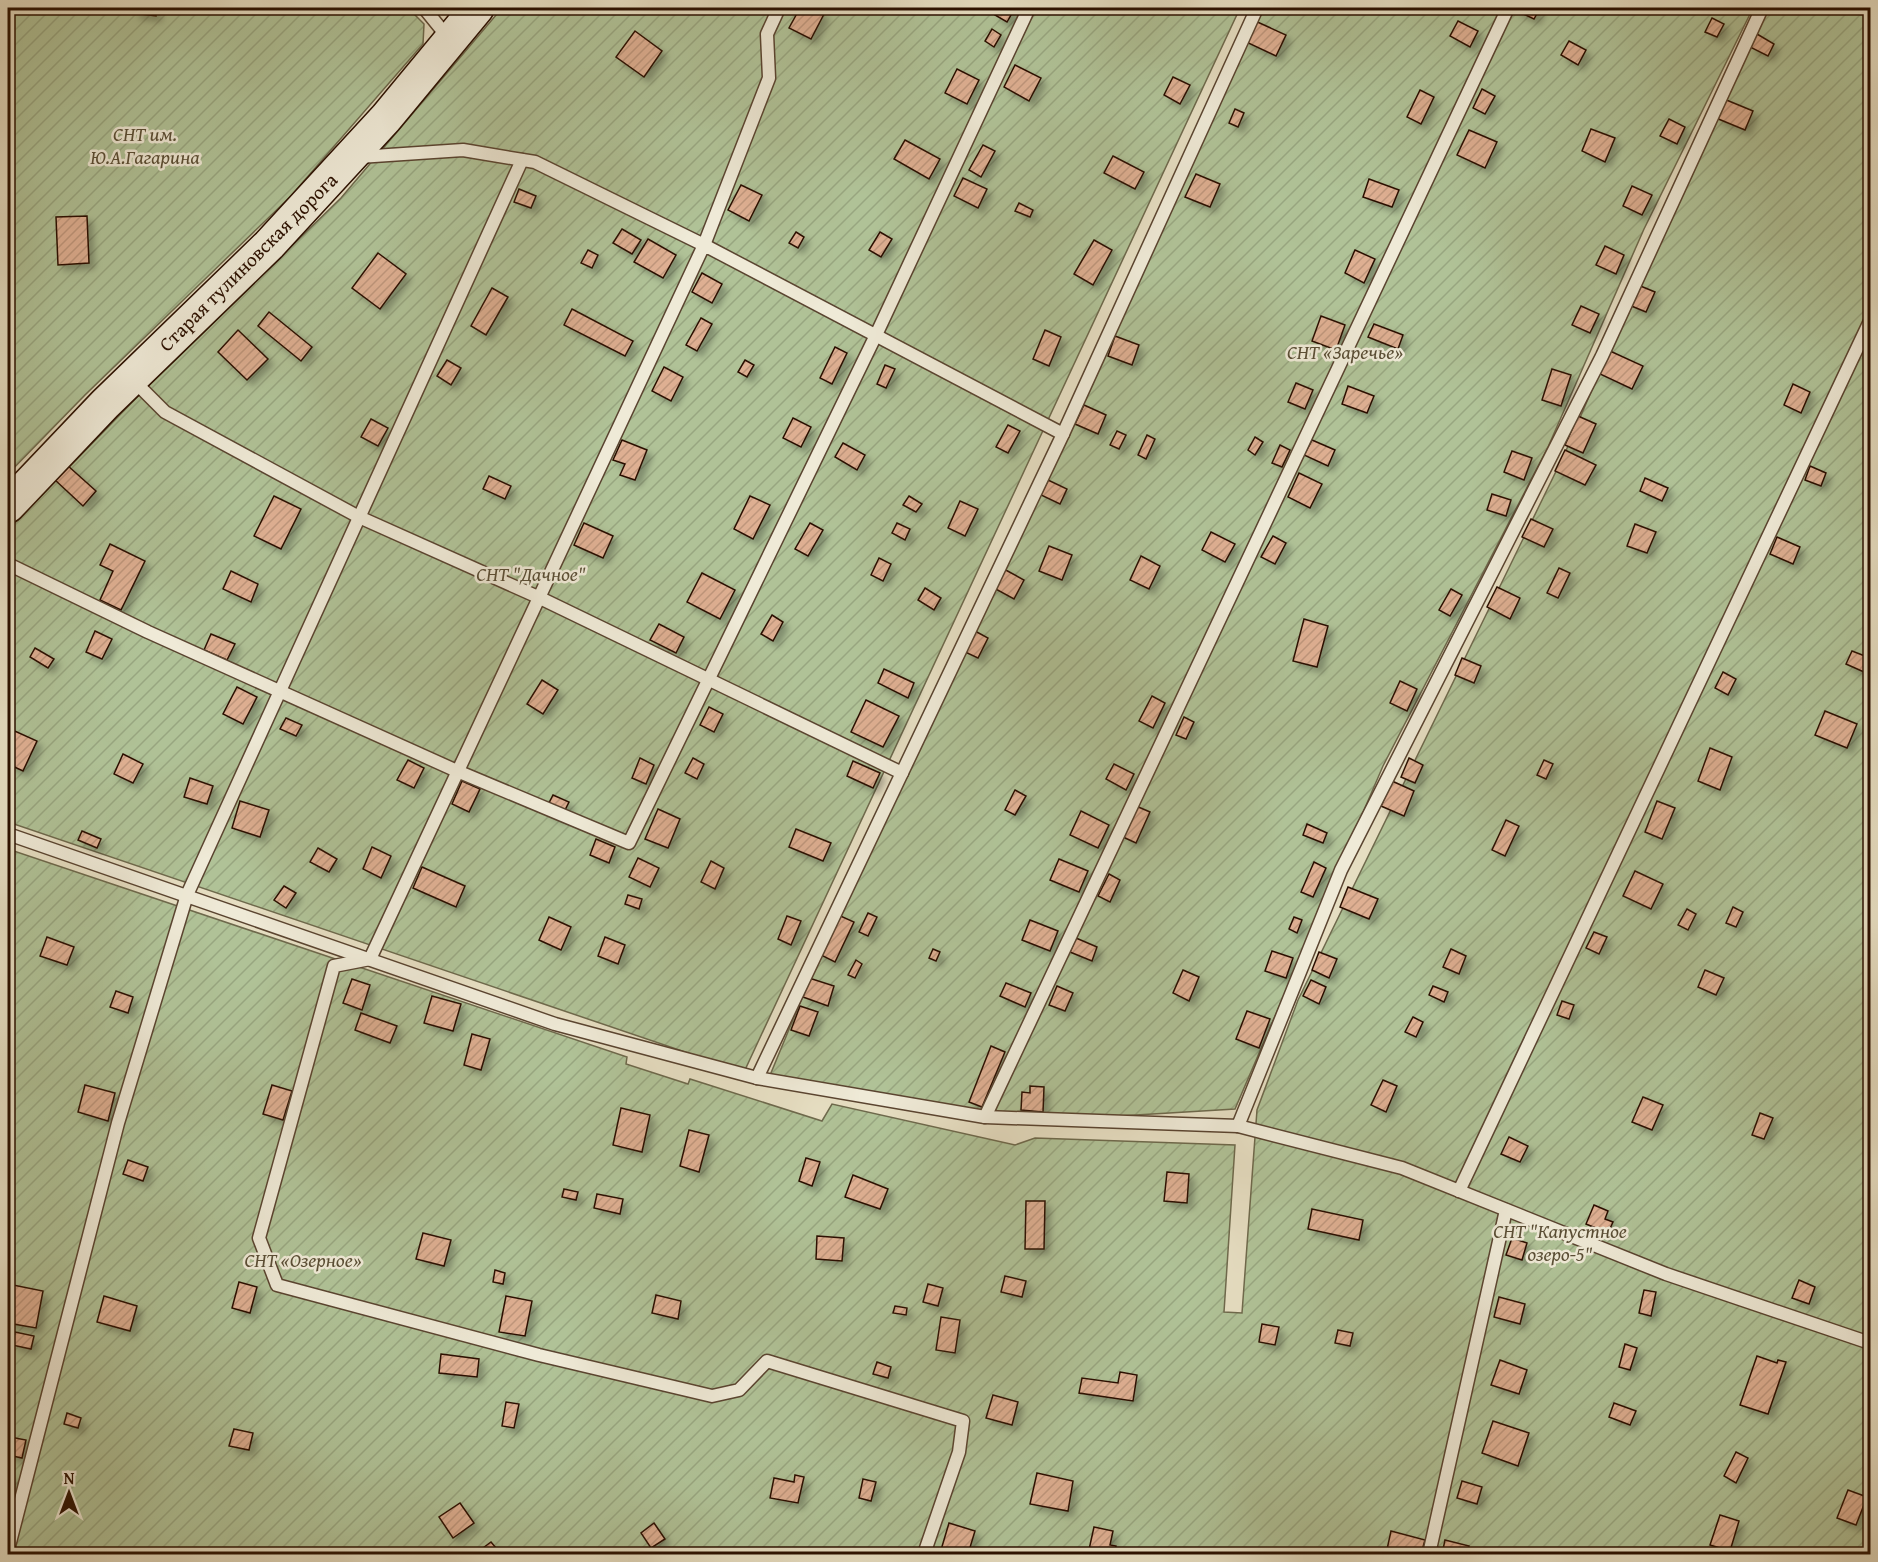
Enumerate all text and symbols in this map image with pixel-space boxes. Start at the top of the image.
park label: СНТ им. Ю.А.Гагарина [90,119,200,171]
street label: Старая тулиновская дорога [152,165,344,358]
park label: СНТ «Заречье» [1287,337,1403,366]
park label: СНТ "Дачное" [476,559,586,588]
park label: СНТ "Капустное озеро-5" [1493,1216,1627,1268]
park label: СНТ «Озерное» [244,1245,362,1274]
north arrow [39,1463,99,1523]
text: N [64,1466,75,1490]

